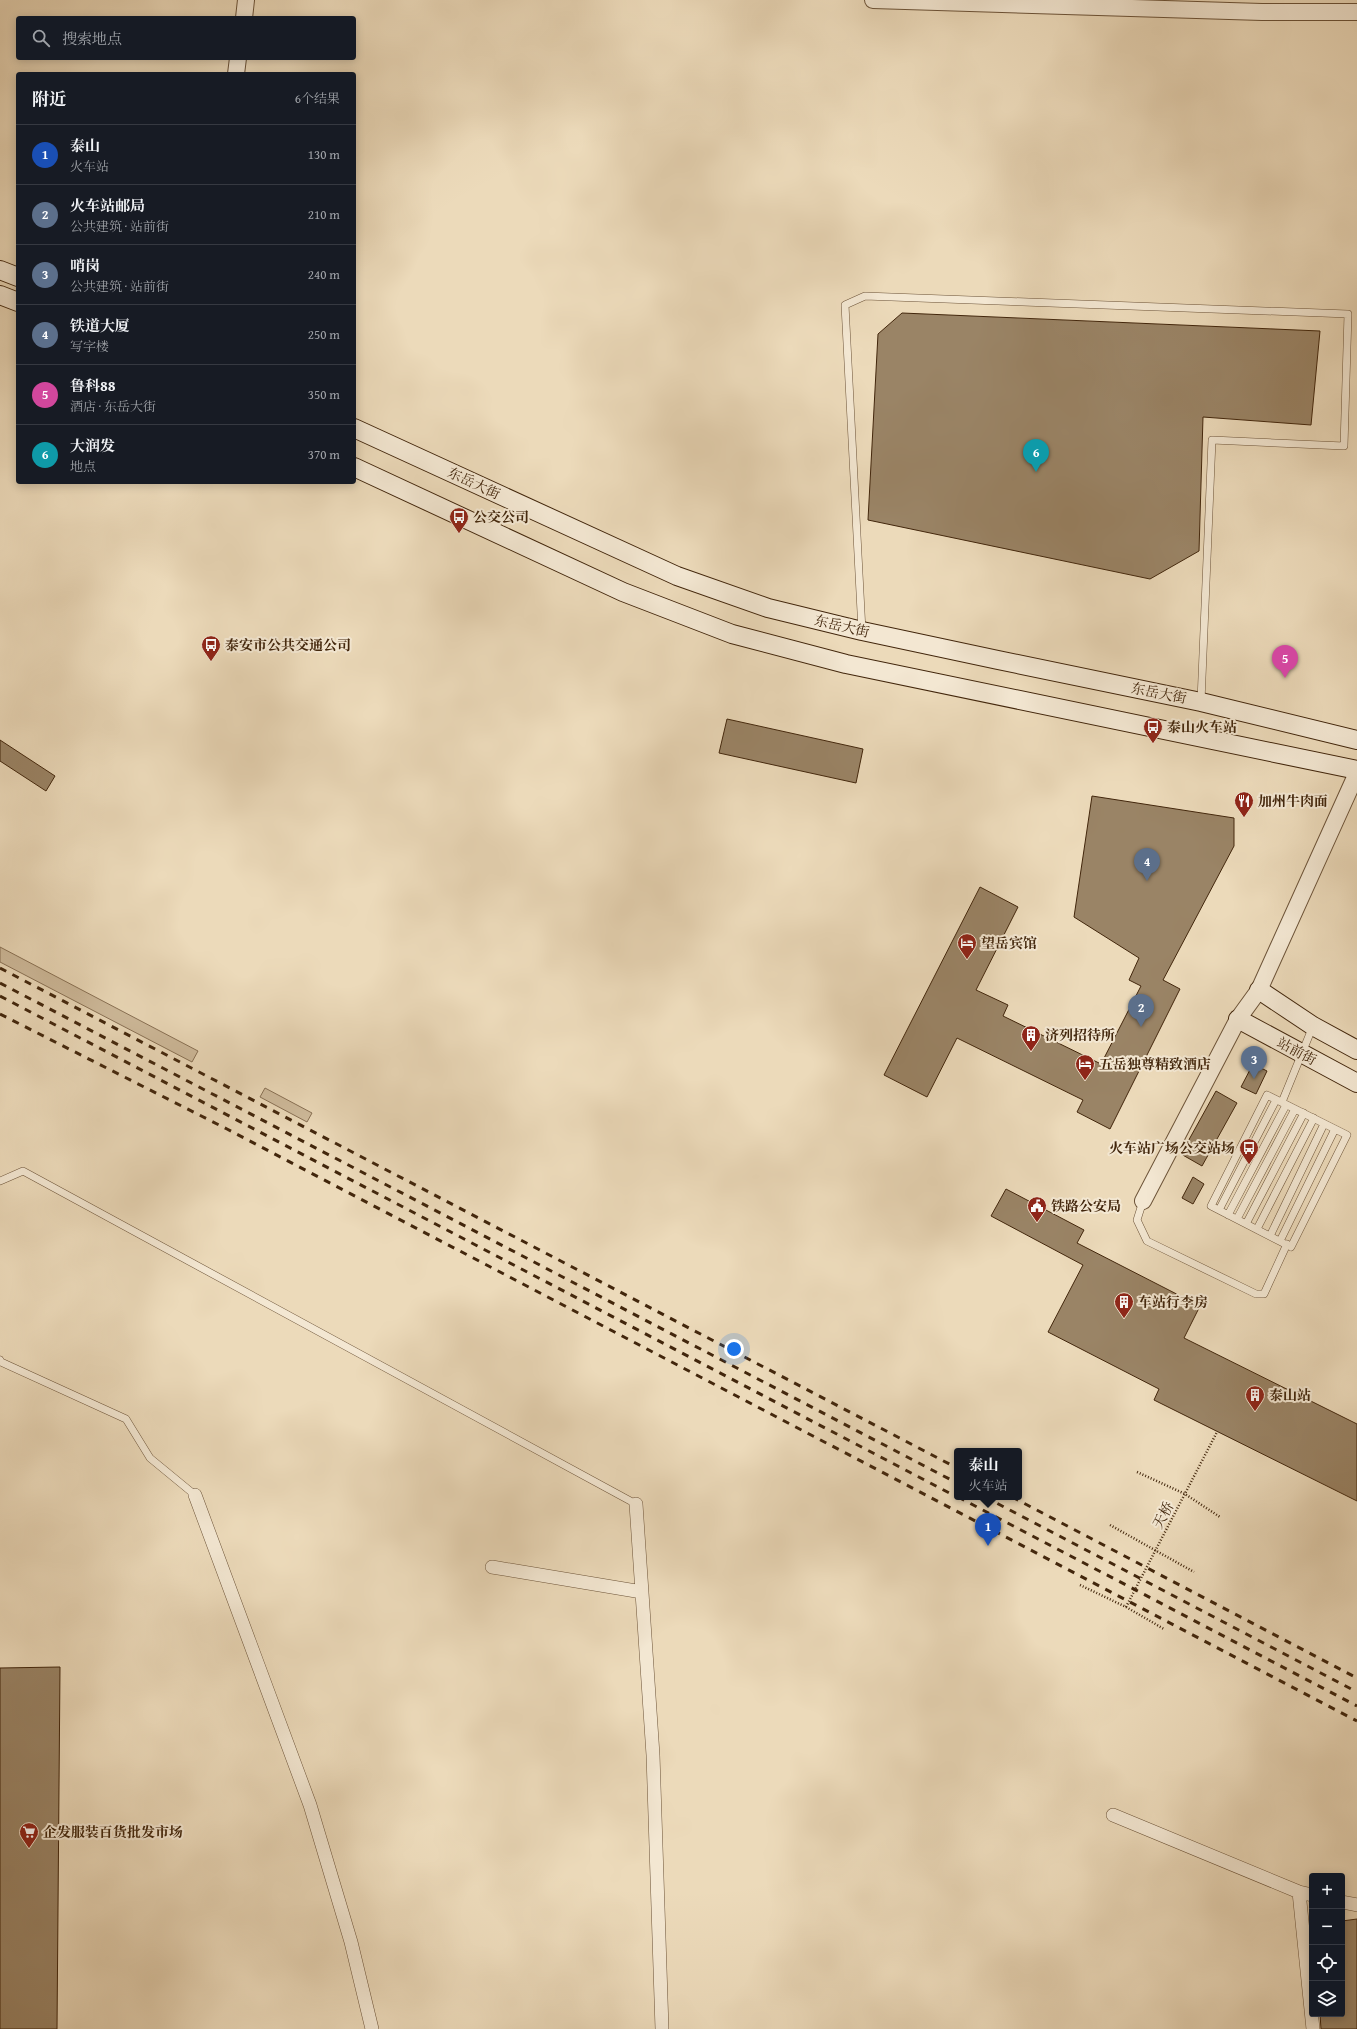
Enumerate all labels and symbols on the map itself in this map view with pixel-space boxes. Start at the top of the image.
pin: 6 [1023,439,1049,472]
street label: 东岳大街 [444,462,504,504]
bus stop icon: 公交公司 [448,506,470,534]
place label: 公交公司 [473,507,529,527]
street label: 东岳大街 [812,610,872,642]
bus stop icon: 泰安市公共交通公司 [200,634,222,662]
place label: 泰安市公共交通公司 [225,635,351,655]
pin: 5 [1272,645,1298,678]
street label: 东岳大街 [1130,678,1188,708]
bus stop icon: 泰山火车站 [1142,716,1164,744]
place label: 泰山火车站 [1167,717,1237,737]
restaurant icon: 加州牛肉面 [1233,790,1255,818]
place label: 加州牛肉面 [1258,791,1328,811]
pin: 4 [1134,848,1160,881]
hotel icon: 望岳宾馆 [956,932,978,960]
place label: 望岳宾馆 [981,933,1037,953]
pin: 2 [1128,994,1154,1027]
building icon: 济列招待所 [1020,1024,1042,1052]
place label: 济列招待所 [1045,1025,1115,1045]
street label: 站前街 [1274,1032,1320,1070]
pin: 3 [1241,1046,1267,1079]
hotel icon: 五岳独尊精致酒店 [1074,1053,1096,1081]
place label: 五岳独尊精致酒店 [1099,1054,1211,1074]
bus stop icon: 火车站广场公交站场 [1238,1137,1260,1165]
place label: 火车站广场公交站场 [1109,1138,1235,1158]
public building icon: 铁路公安局 [1026,1195,1048,1223]
place label: 铁路公安局 [1051,1196,1121,1216]
building icon: 车站行李房 [1113,1291,1135,1319]
place label: 车站行李房 [1138,1292,1208,1312]
your location [724,1339,744,1359]
building icon: 泰山站 [1244,1384,1266,1412]
place label: 泰山站 [1269,1385,1311,1405]
street label: 天桥 [1148,1498,1178,1532]
pin: 1 [975,1513,1001,1546]
supermarket icon: 企发服装百货批发市场 [18,1821,40,1849]
place label: 企发服装百货批发市场 [43,1822,183,1842]

